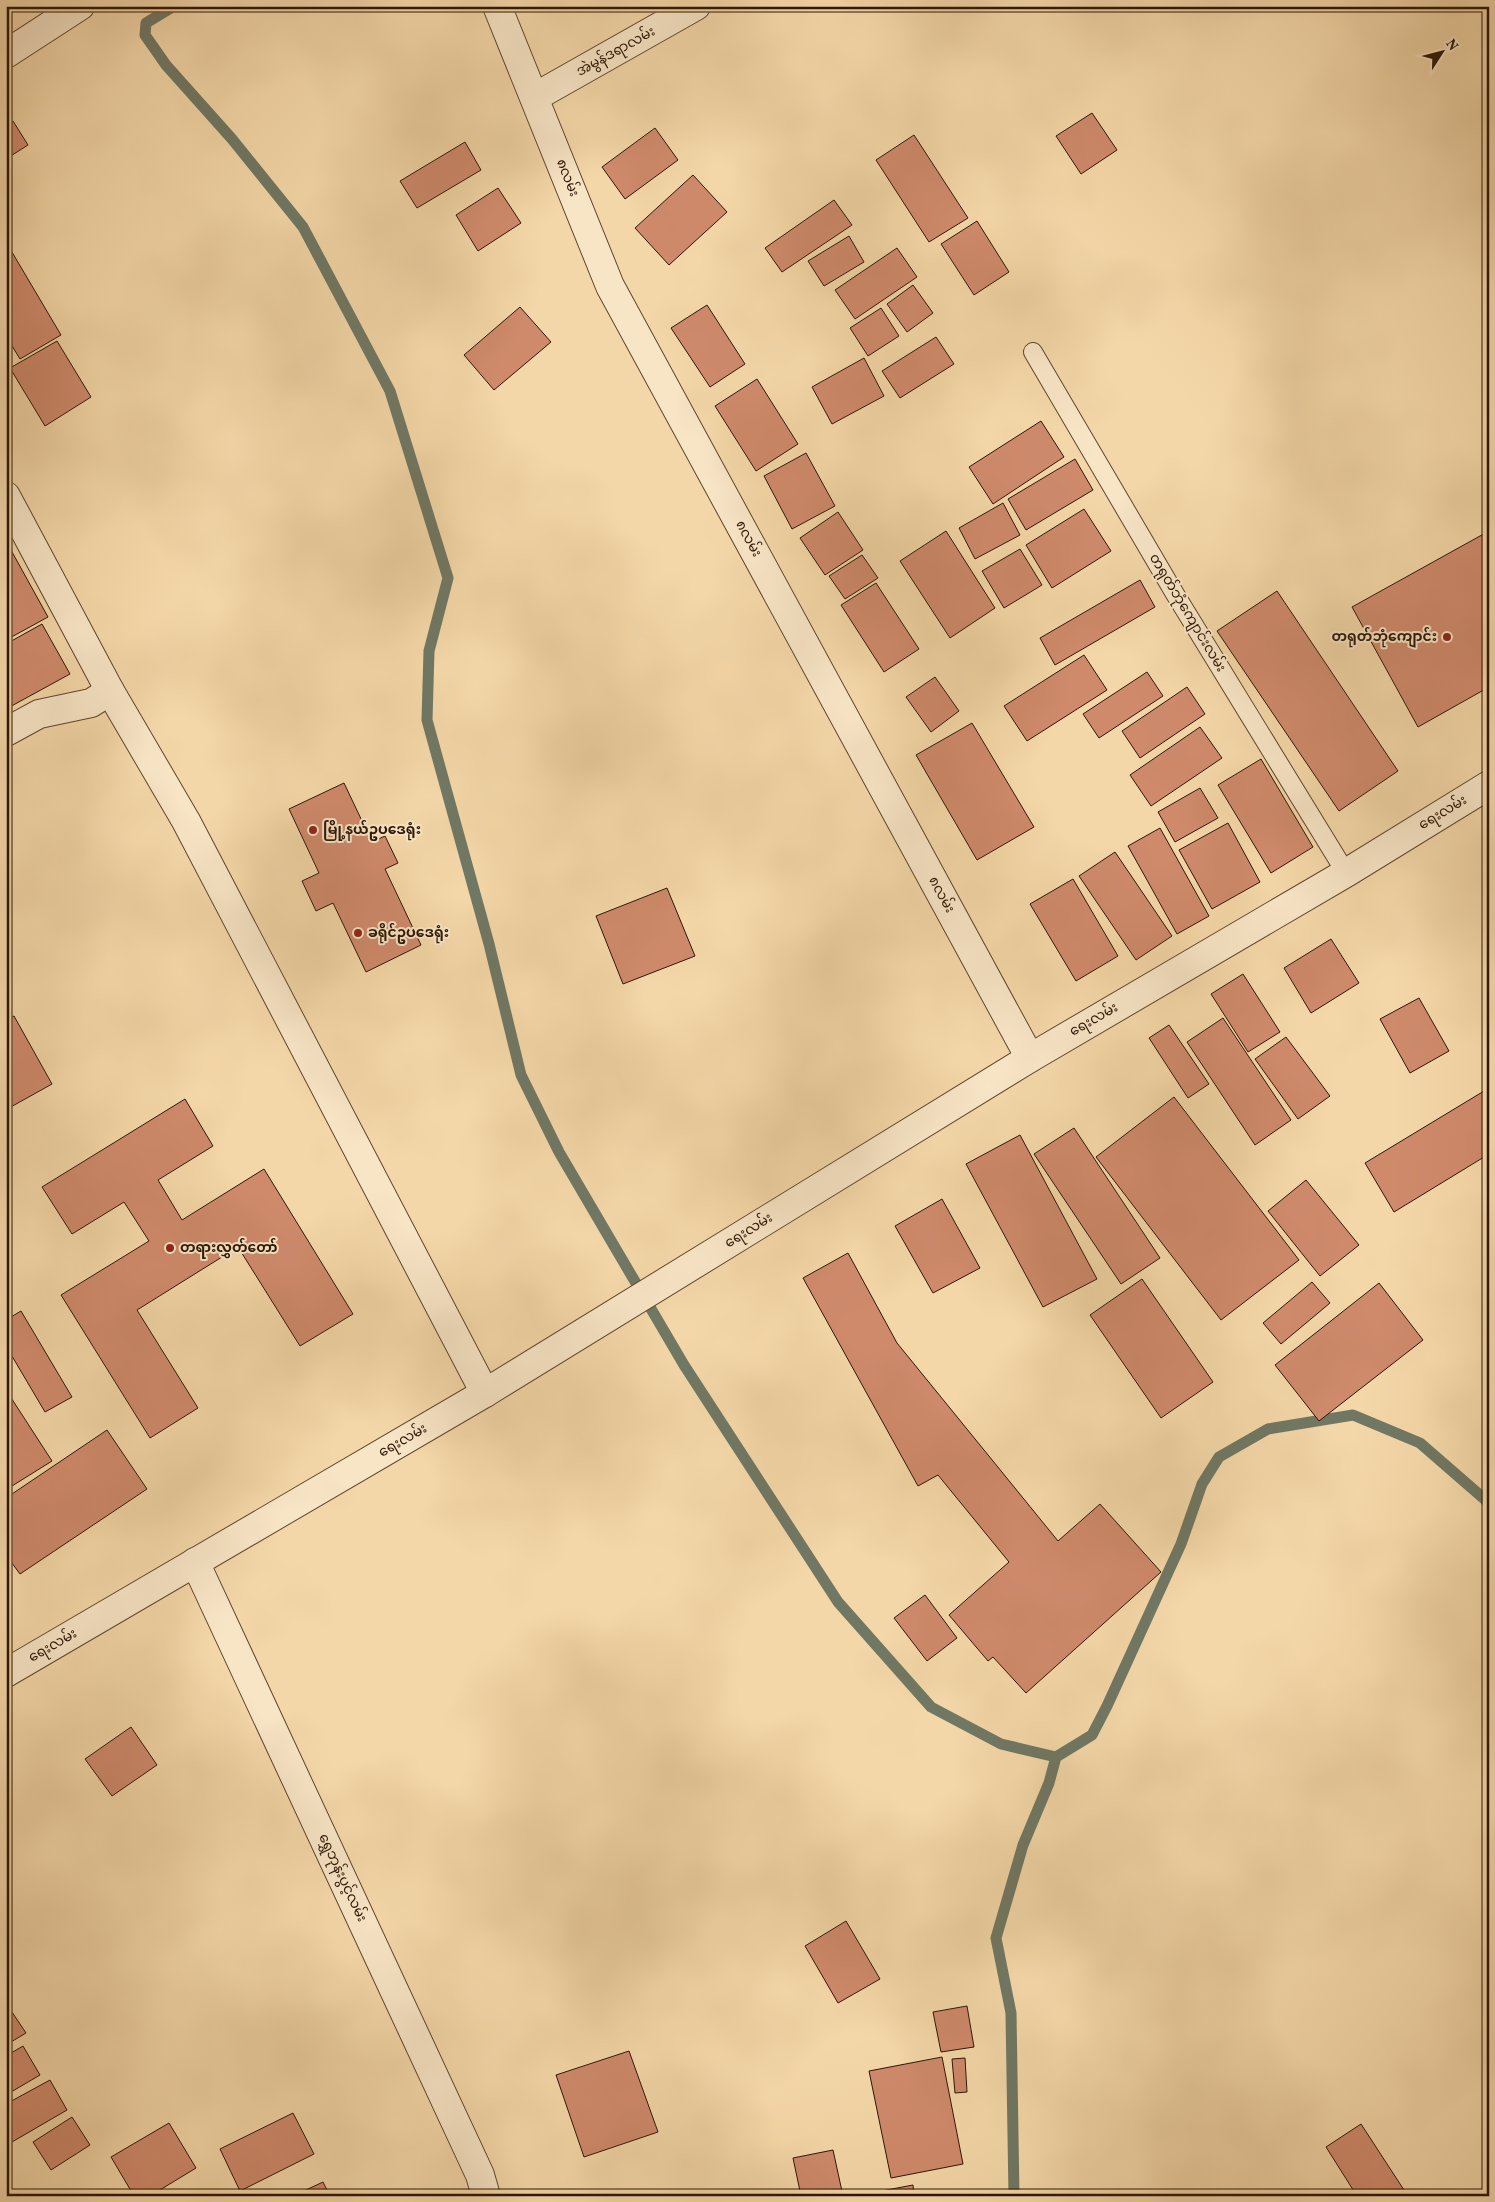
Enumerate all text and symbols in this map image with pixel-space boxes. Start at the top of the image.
street label: အဲမွန်ဒရာလမ်း [572,21,659,82]
north arrow [1418,28,1468,78]
text: N [1441,36,1462,55]
street label: ၈လမ်း [551,156,585,200]
street label: ၈လမ်း [730,516,768,561]
street label: တရုတ်ဘုံကျောင်းလမ်း [1143,549,1232,676]
place label: တရုတ်ဘုံကျောင်း [1332,626,1437,648]
marker: တရုတ်ဘုံကျောင်း [1441,631,1453,643]
street label: ရေးလမ်း [1414,789,1471,836]
place label: မြို့နယ်ဥပဒေရုံး [323,819,421,841]
marker: မြို့နယ်ဥပဒေရုံး [307,824,319,836]
street label: ၈လမ်း [923,872,961,917]
place label: ခရိုင်ဥပဒေရုံး [368,922,449,944]
marker: ခရိုင်ဥပဒေရုံး [352,927,364,939]
street label: ရေးလမ်း [1065,997,1122,1042]
street label: ရေးလမ်း [720,1207,777,1254]
place label: တရားလွှတ်တော် [180,1237,278,1259]
marker: တရားလွှတ်တော် [164,1242,176,1254]
street label: ရေးလမ်း [374,1418,431,1463]
street label: ရေးလမ်း [24,1623,81,1668]
street label: ရွှေဘုန်းပွင့်လမ်း [312,1830,373,1926]

